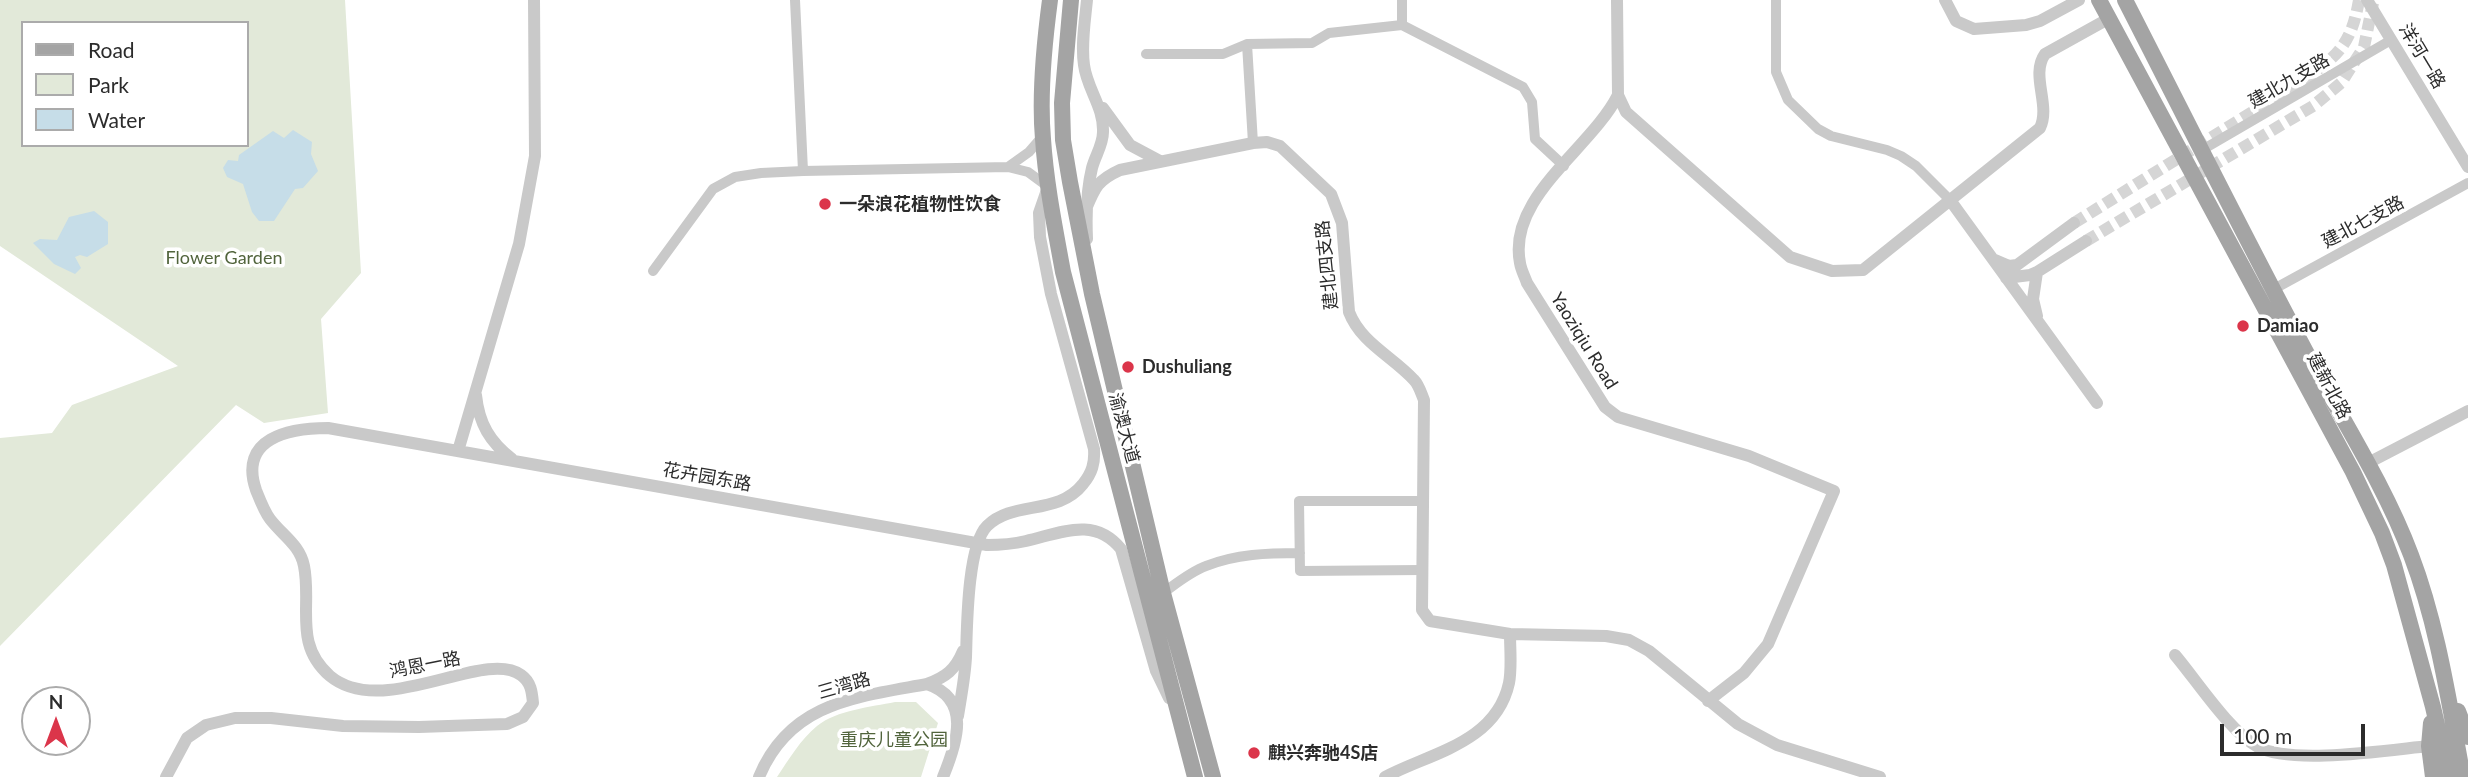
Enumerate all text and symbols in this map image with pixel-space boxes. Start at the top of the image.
street label: 洋河一路 [2394,20,2450,92]
legend [21,21,248,147]
text: Road [88,37,135,62]
street label: 建北九支路 [2245,49,2333,113]
text: Park [88,72,129,97]
text: Water [88,107,145,132]
street label: 建北七支路 [2318,191,2408,253]
place label: 一朵浪花植物性饮食 [839,193,1001,215]
marker: 一朵浪花植物性饮食 [817,196,833,212]
street label: 建北四支路 [1312,219,1342,311]
park label: Flower Garden [166,247,282,269]
street label: Yaoziqiu Road [1546,289,1622,393]
place label: Damiao [2257,315,2319,337]
marker: Damiao [2235,318,2251,334]
street label: 建新北路 [2303,349,2355,423]
place label: Dushuliang [1142,356,1232,378]
marker: Dushuliang [1120,359,1136,375]
street label: 渝澳大道 [1104,390,1144,466]
street label: 花卉园东路 [661,459,753,495]
street label: 鸿恩一路 [388,648,462,682]
street label: 三湾路 [815,668,873,704]
north arrow [21,686,91,756]
text: N [49,690,63,713]
scale bar [2223,710,2368,754]
text: 100 m [2233,723,2292,748]
park label: 重庆儿童公园 [840,729,948,751]
place label: 麒兴奔驰4S店 [1268,742,1378,764]
marker: 麒兴奔驰4S店 [1246,745,1262,761]

